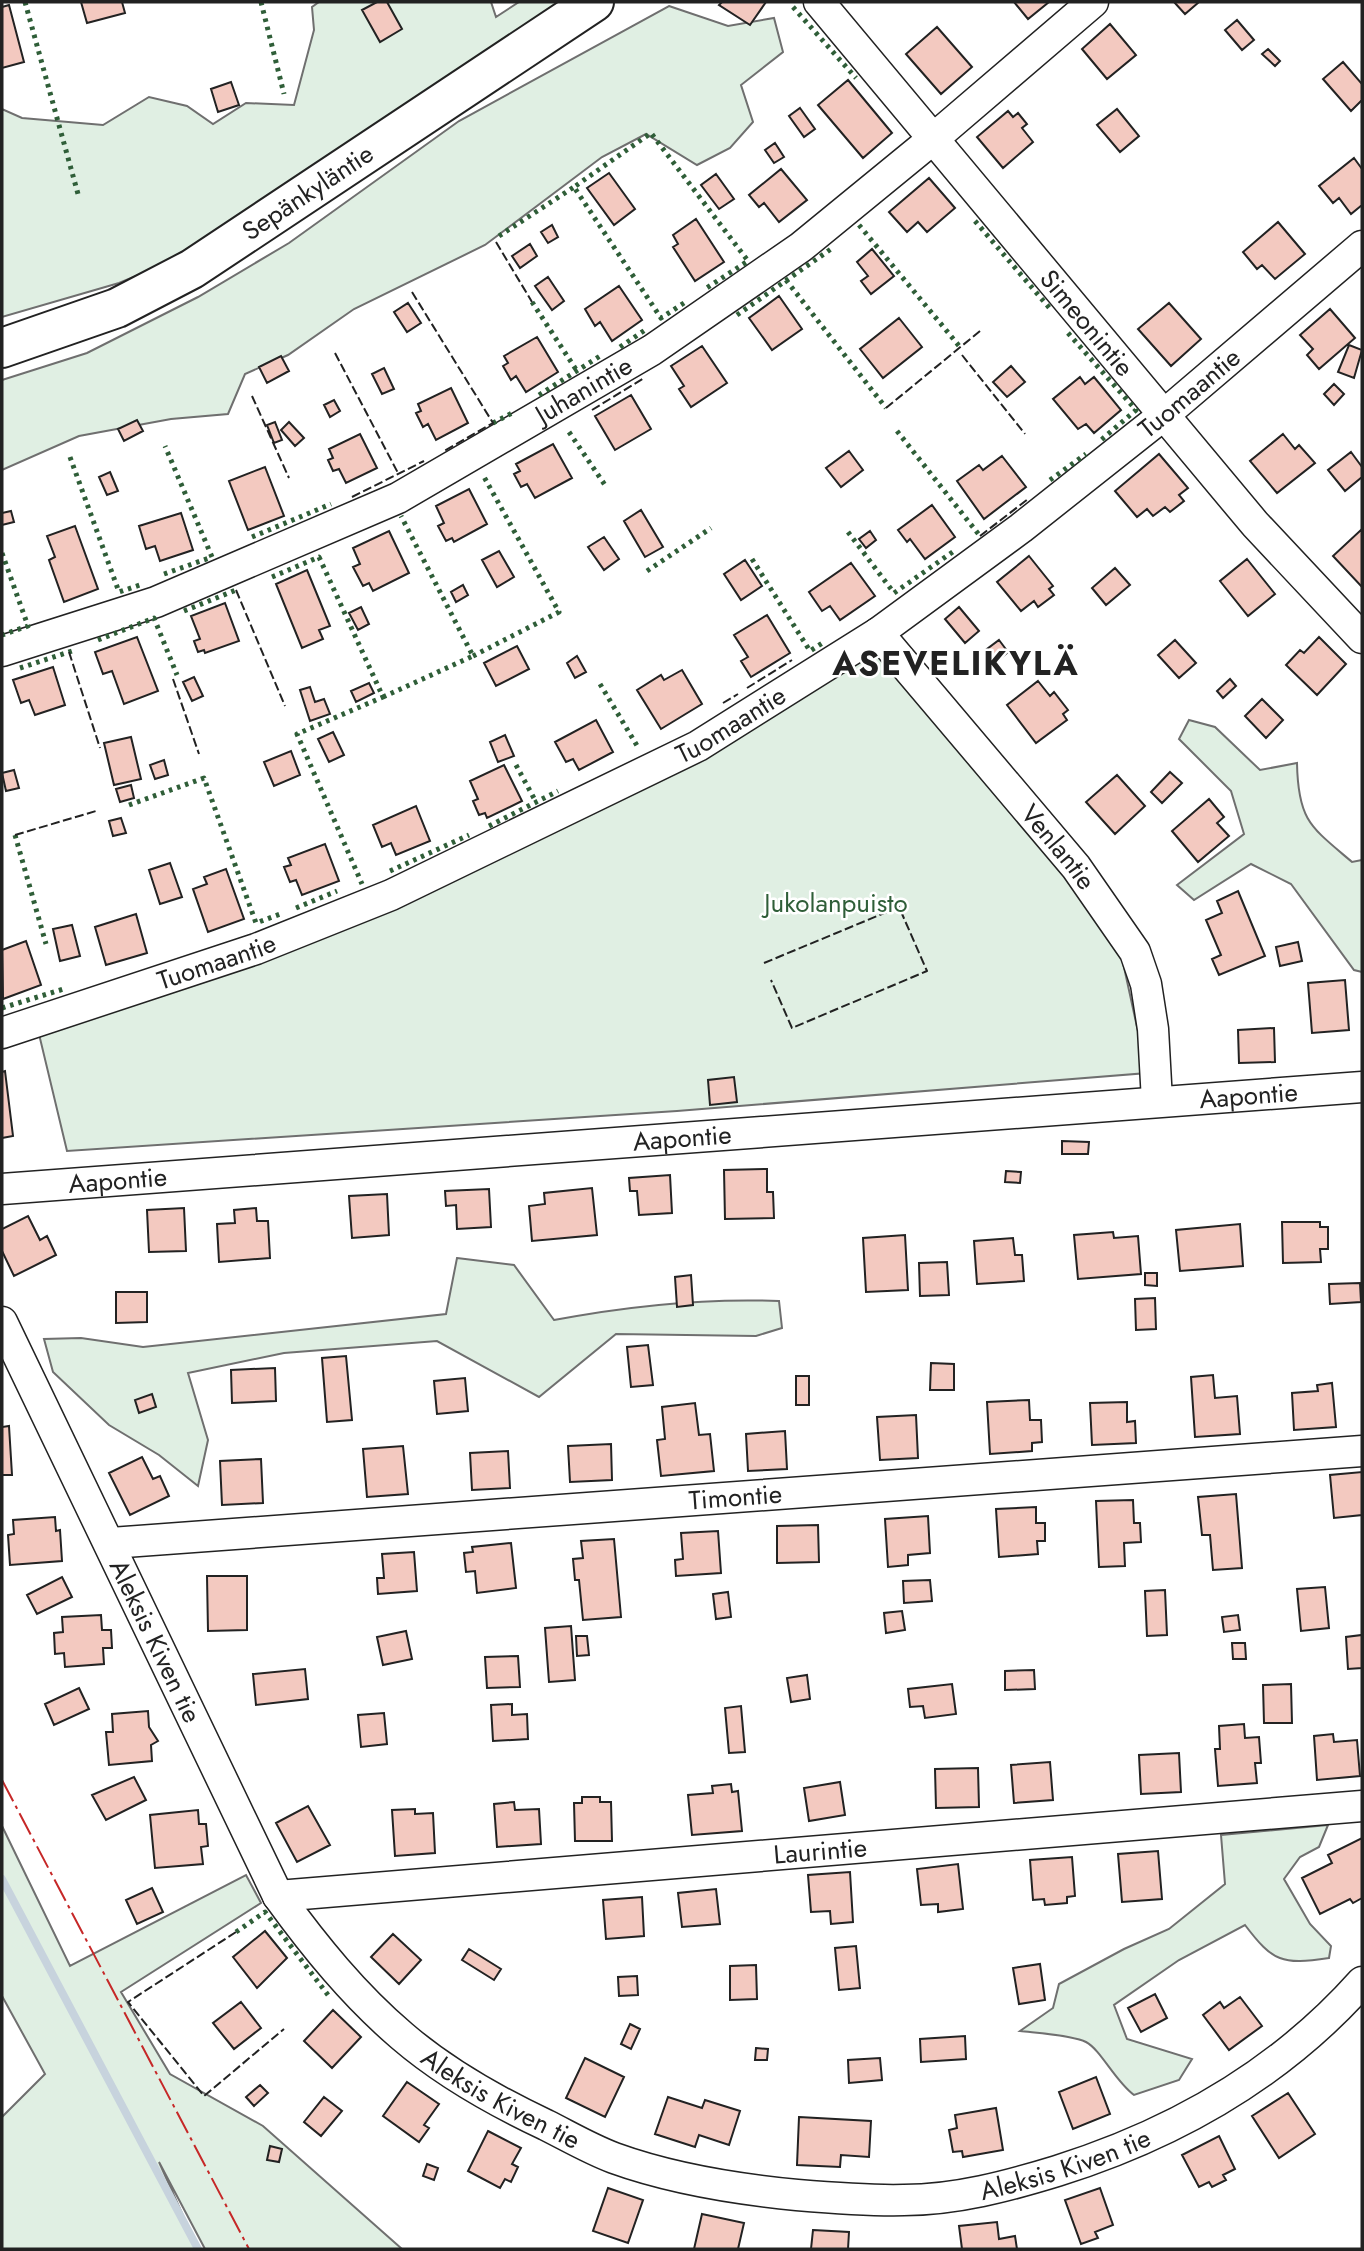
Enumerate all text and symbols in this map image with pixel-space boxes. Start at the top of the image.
street label: Sepänkyläntie [234,135,381,250]
street label: Simeonintie [1031,261,1143,385]
street label: Tuomaantie [1130,339,1249,447]
street label: Juhanintie [526,347,639,435]
district label: ASEVELIKYLÄ [831,640,1080,687]
street label: Tuomaantie [669,677,793,773]
street label: Venlantie [1012,796,1105,897]
park label: Jukolanpuisto [761,884,908,922]
street label: Tuomaantie [152,924,282,999]
street label: Aapontie [1198,1073,1299,1118]
street label: Aapontie [631,1115,733,1161]
street label: Aapontie [67,1158,168,1203]
street label: Timontie [687,1475,783,1519]
street label: Aleksis Kiven tie [100,1553,211,1729]
street label: Laurintie [772,1828,868,1874]
street label: Aleksis Kiven tie [413,2039,587,2159]
street label: Aleksis Kiven tie [976,2119,1157,2210]

